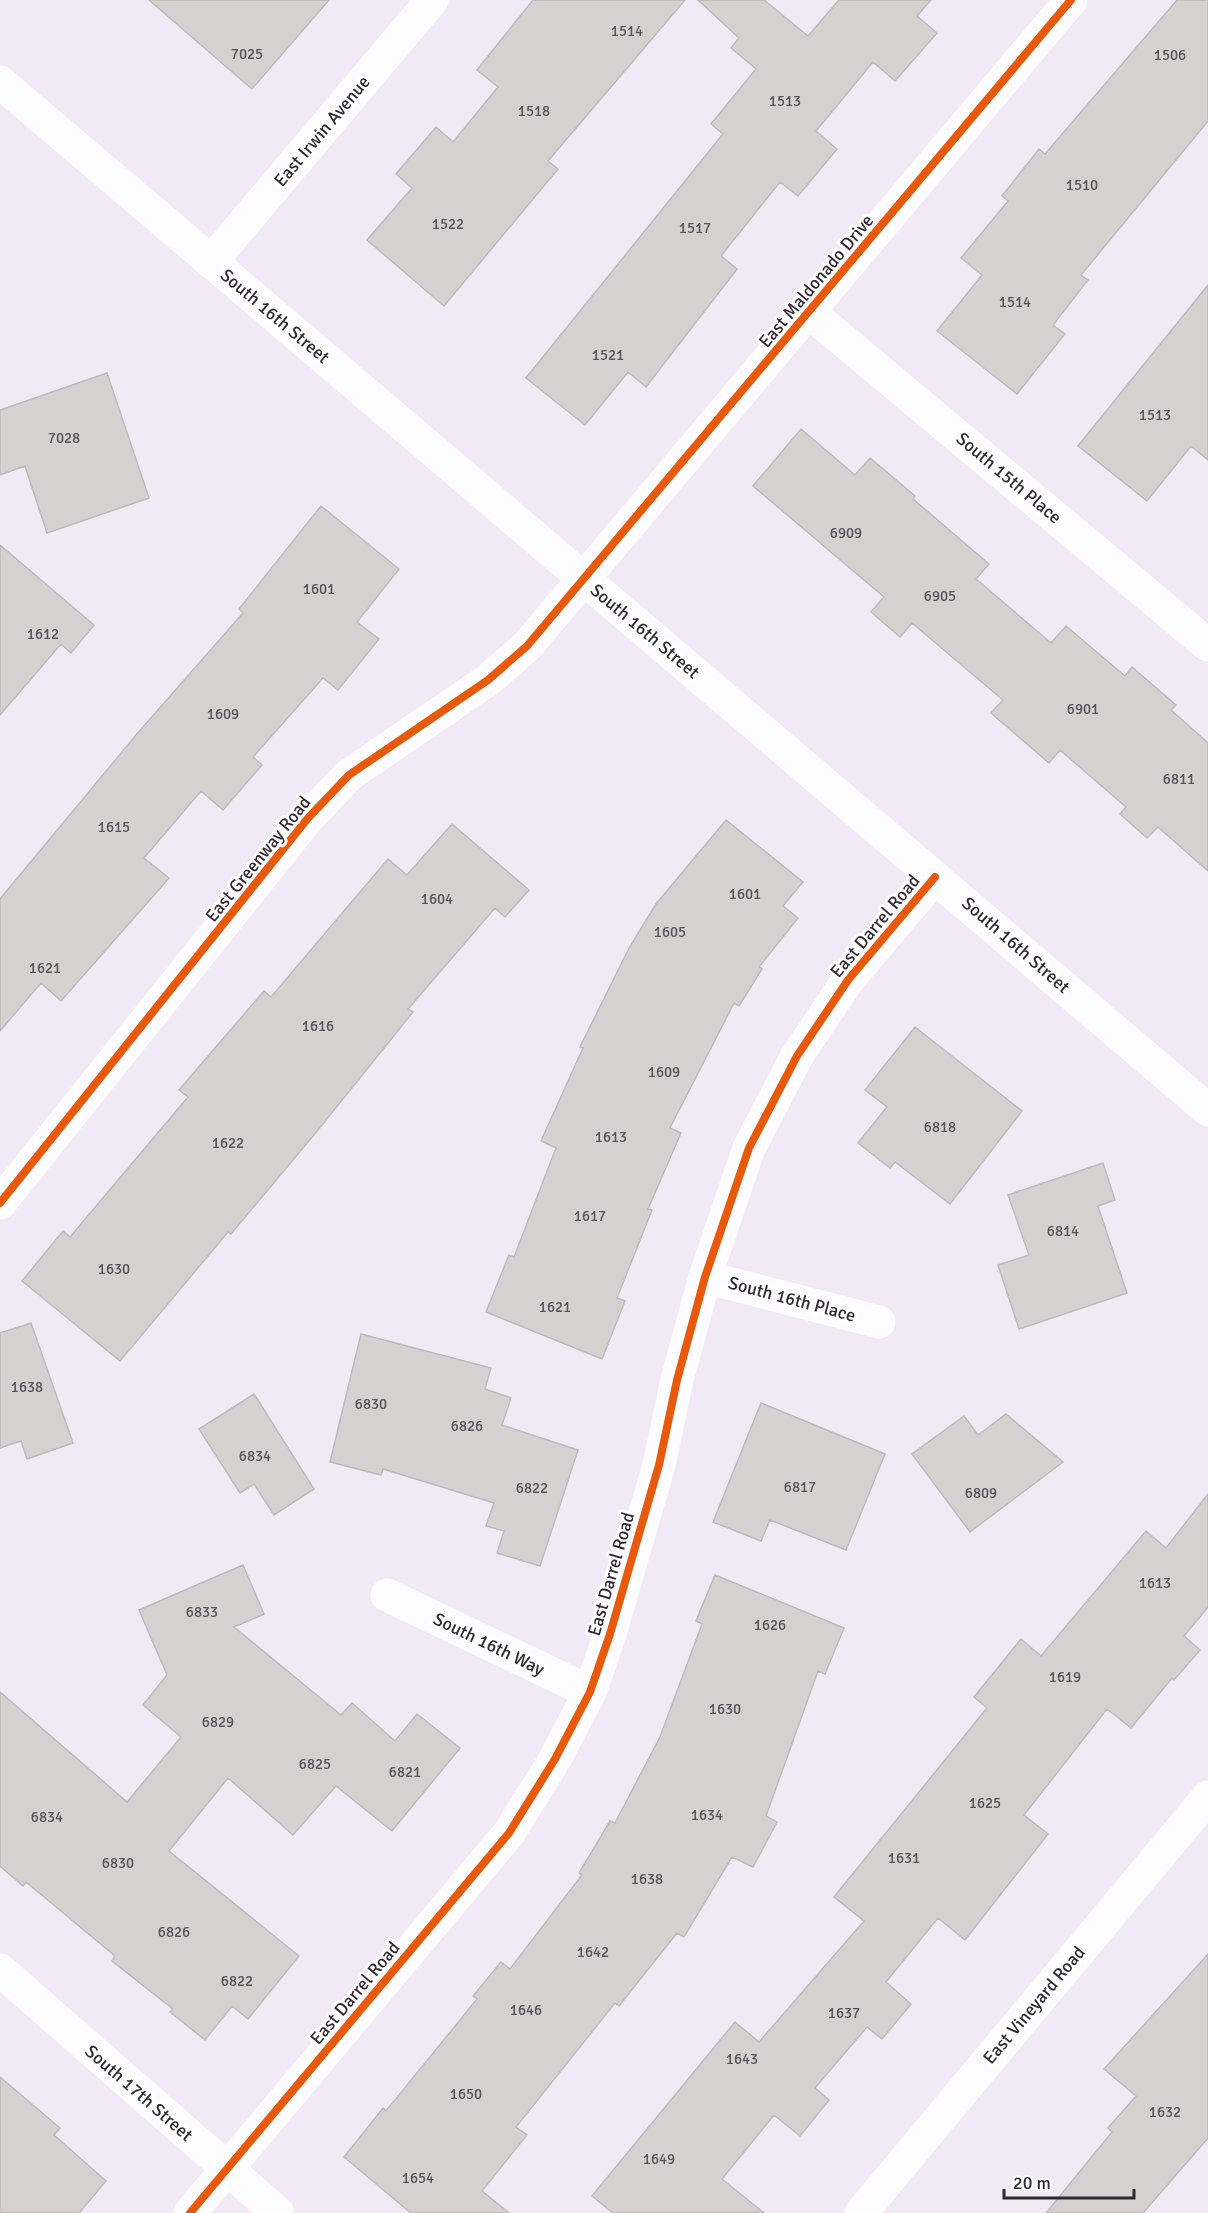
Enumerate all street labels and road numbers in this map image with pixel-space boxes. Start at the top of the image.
street label: East Irwin Avenue [269,71,375,191]
street label: East Maldonado Drive [754,210,878,352]
street label: South 16th Street [216,264,334,368]
street label: South 15th Place [952,428,1066,528]
street label: South 16th Street [586,579,704,683]
street label: East Greenway Road [201,792,315,926]
street label: East Darrel Road [826,870,924,982]
street label: South 16th Street [958,892,1074,998]
street label: South 16th Place [726,1271,858,1327]
street label: East Darrel Road [583,1510,639,1638]
street label: South 16th Way [430,1608,549,1681]
street label: East Darrel Road [306,1937,404,2049]
street label: East Vineyard Road [978,1942,1090,2068]
street label: South 17th Street [81,2040,197,2146]

